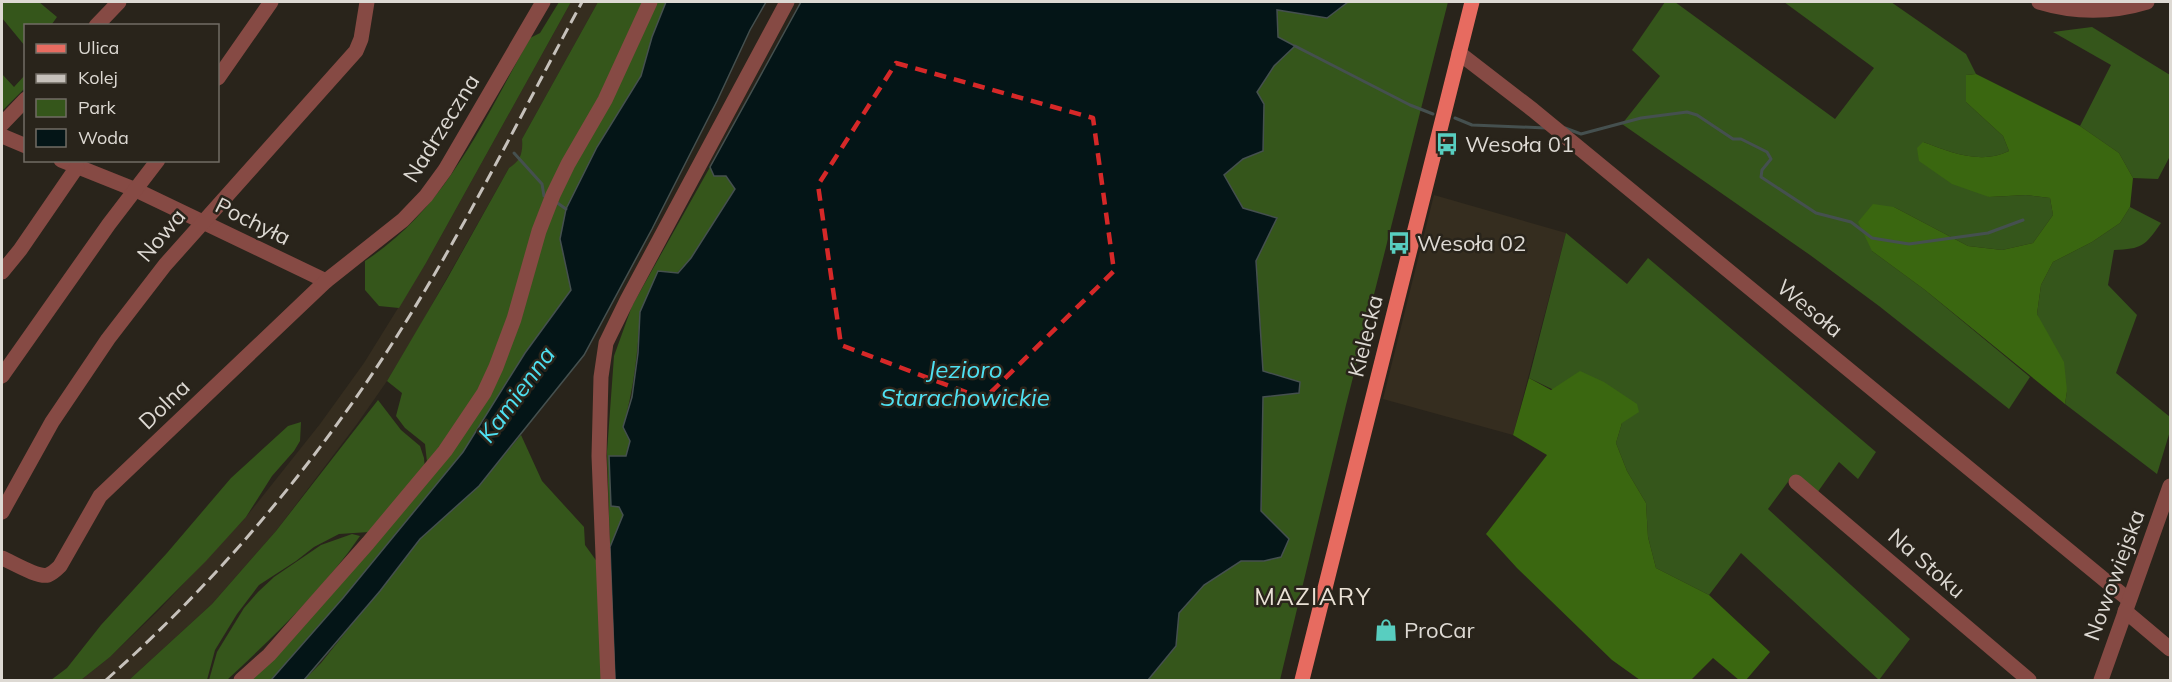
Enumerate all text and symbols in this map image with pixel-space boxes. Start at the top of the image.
legend [24,24,219,162]
text: Ulica [78,36,119,59]
text: Kolej [78,66,118,89]
street label: Nadrzeczna [397,69,485,187]
text: Park [78,96,117,119]
text: Woda [78,126,129,149]
place label: Wesoła 01 [1465,130,1574,158]
bus stop icon: Wesoła 01 [1434,131,1460,157]
street label: Pochyła [211,191,295,251]
street label: Nowa [131,203,191,267]
place label: Wesoła 02 [1417,229,1526,257]
bus stop icon: Wesoła 02 [1386,230,1412,256]
street label: Wesoła [1771,273,1849,343]
street label: Kielecka [1341,292,1389,380]
water label: Kamienna [471,340,561,448]
water label: Jezioro Starachowickie [880,354,1050,412]
street label: Dolna [133,373,195,435]
street label: Nowowiejska [2077,506,2151,644]
street label: Na Stoku [1883,522,1971,604]
district label: MAZIARY [1254,581,1372,611]
place label: ProCar [1404,616,1474,644]
shop icon: ProCar [1373,617,1399,643]

